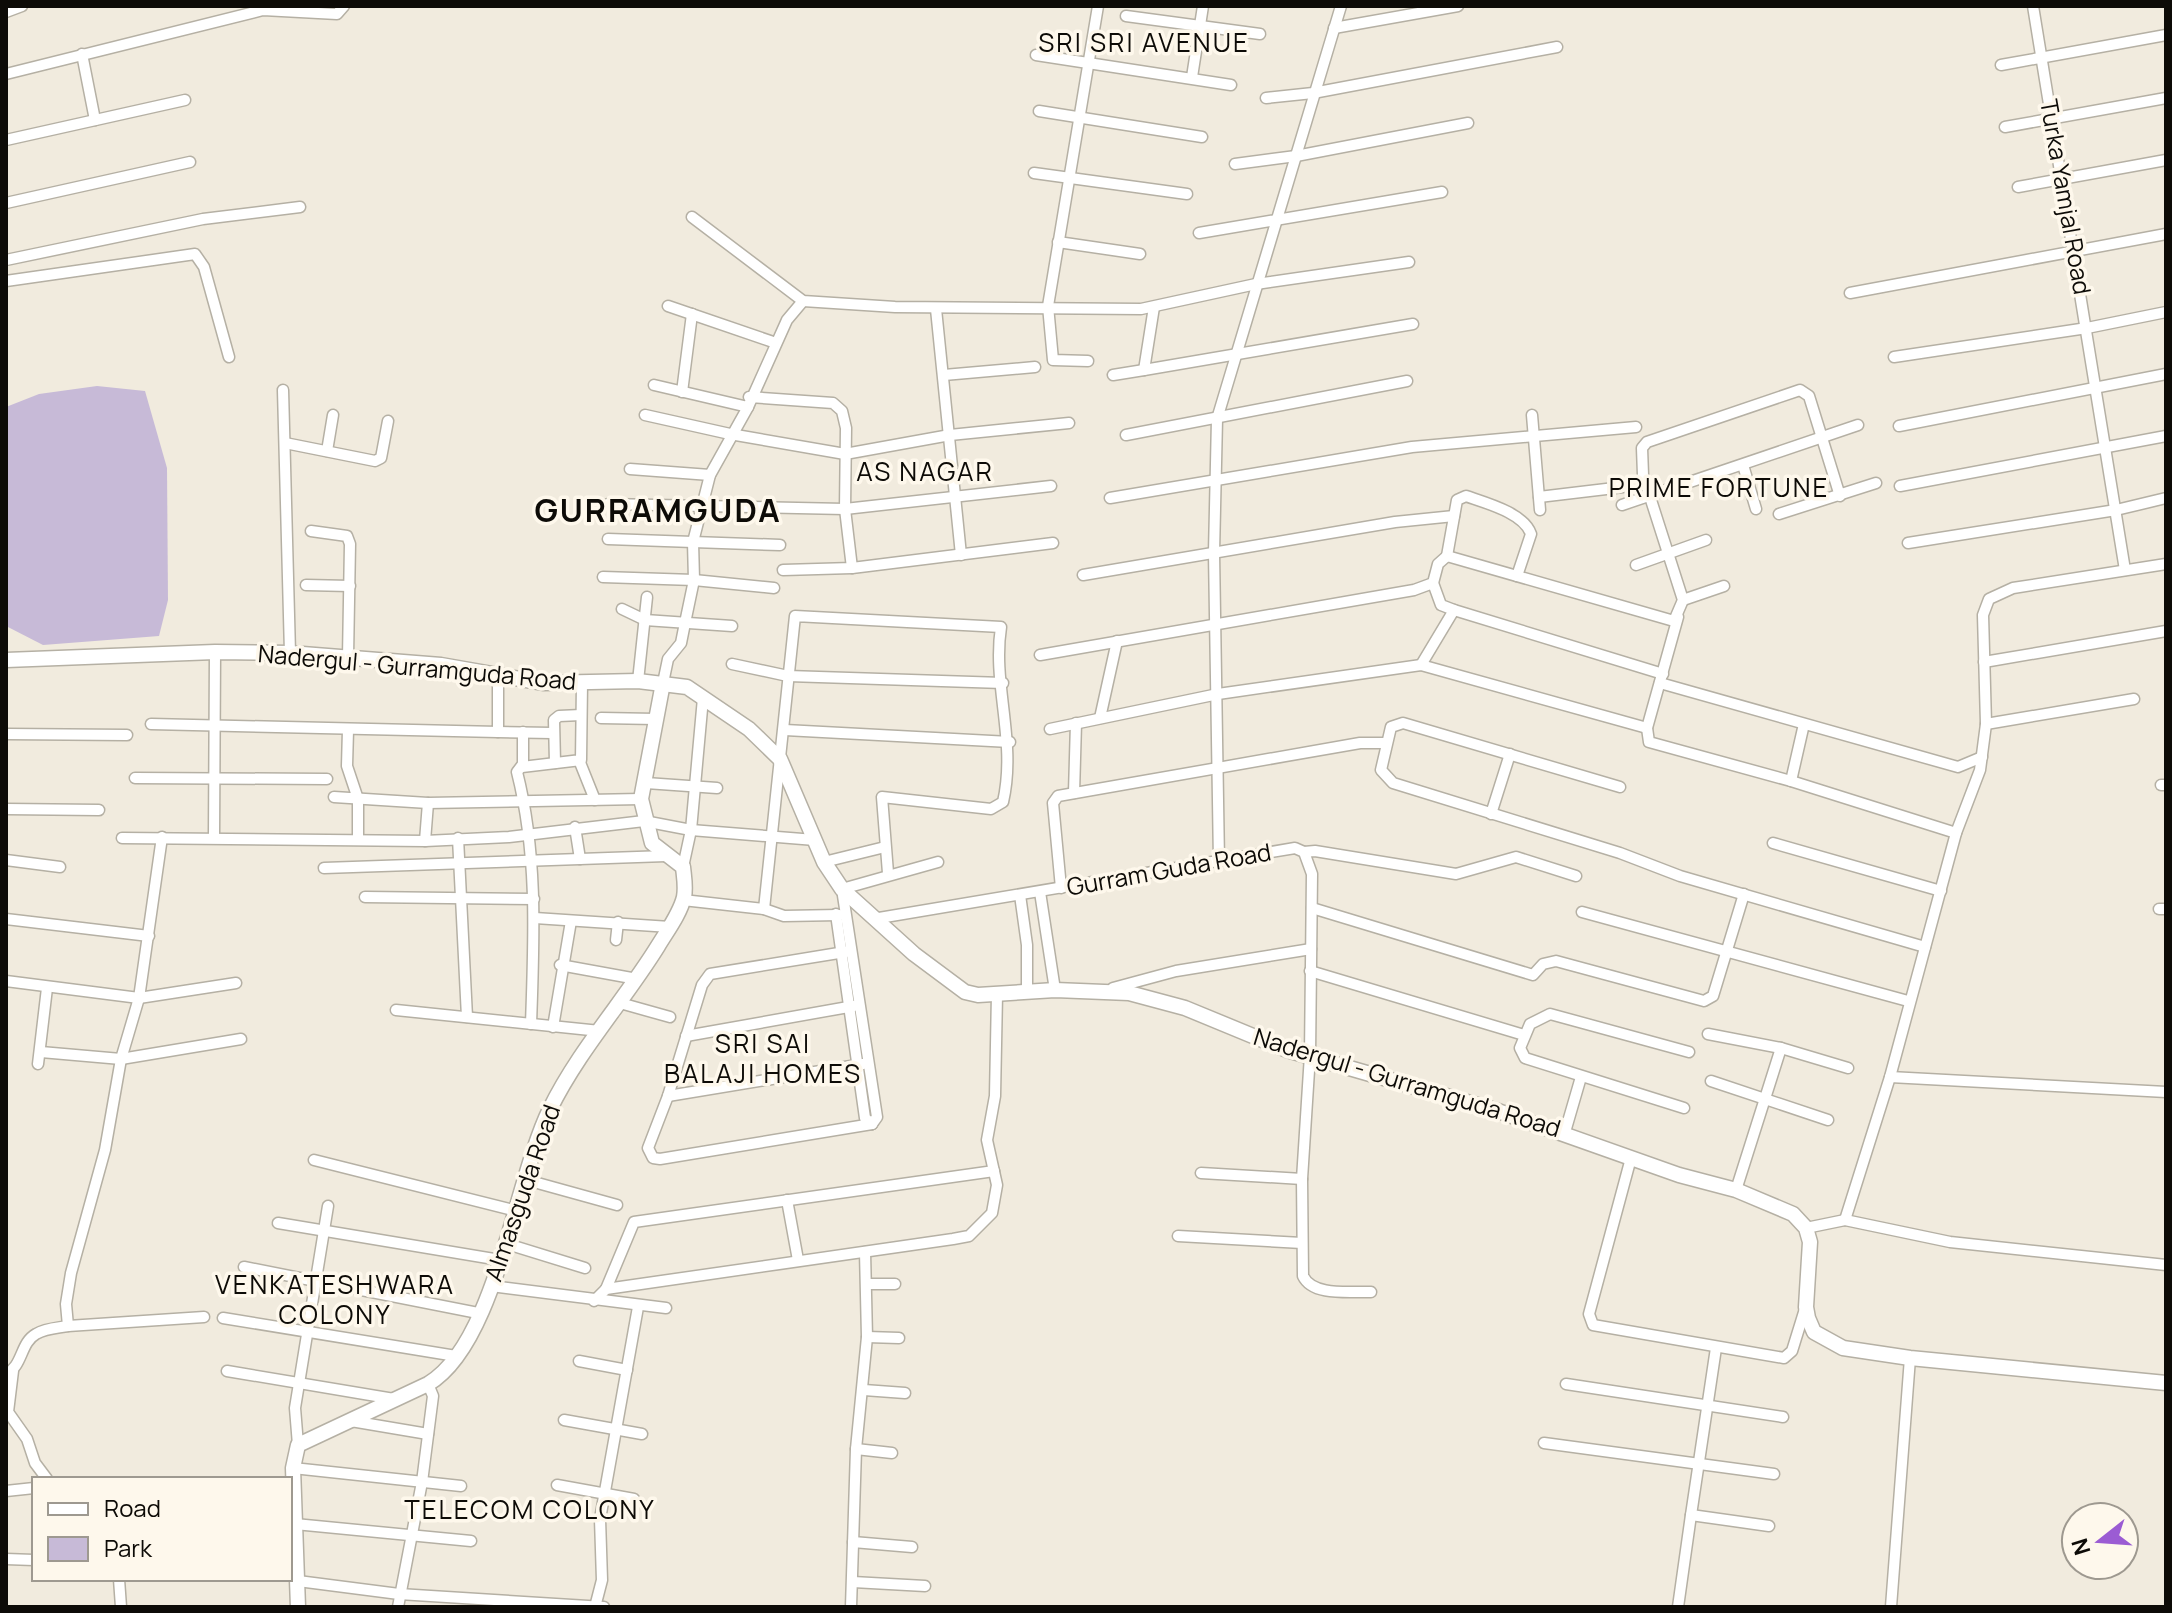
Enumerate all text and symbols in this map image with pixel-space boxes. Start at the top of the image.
district label: SRI SRI AVENUE [1038,24,1250,60]
street label: Turka Yamjal Road [2033,96,2100,297]
district label: AS NAGAR [856,453,994,489]
district label: PRIME FORTUNE [1609,469,1829,505]
district label: GURRAMGUDA [534,488,782,532]
street label: Nadergul - Gurramguda Road [257,636,578,697]
street label: Gurram Guda Road [1064,834,1273,903]
street label: Nadergul - Gurramguda Road [1250,1019,1565,1144]
district label: SRI SAI BALAJI HOMES [664,1025,862,1091]
street label: Almasguda Road [476,1100,567,1285]
district label: VENKATESHWARA COLONY [215,1266,455,1332]
legend [32,1477,292,1581]
text: Road [104,1491,161,1524]
district label: TELECOM COLONY [404,1491,656,1527]
north arrow [2060,1501,2140,1581]
text: Park [104,1531,153,1564]
text: N [2064,1535,2098,1559]

